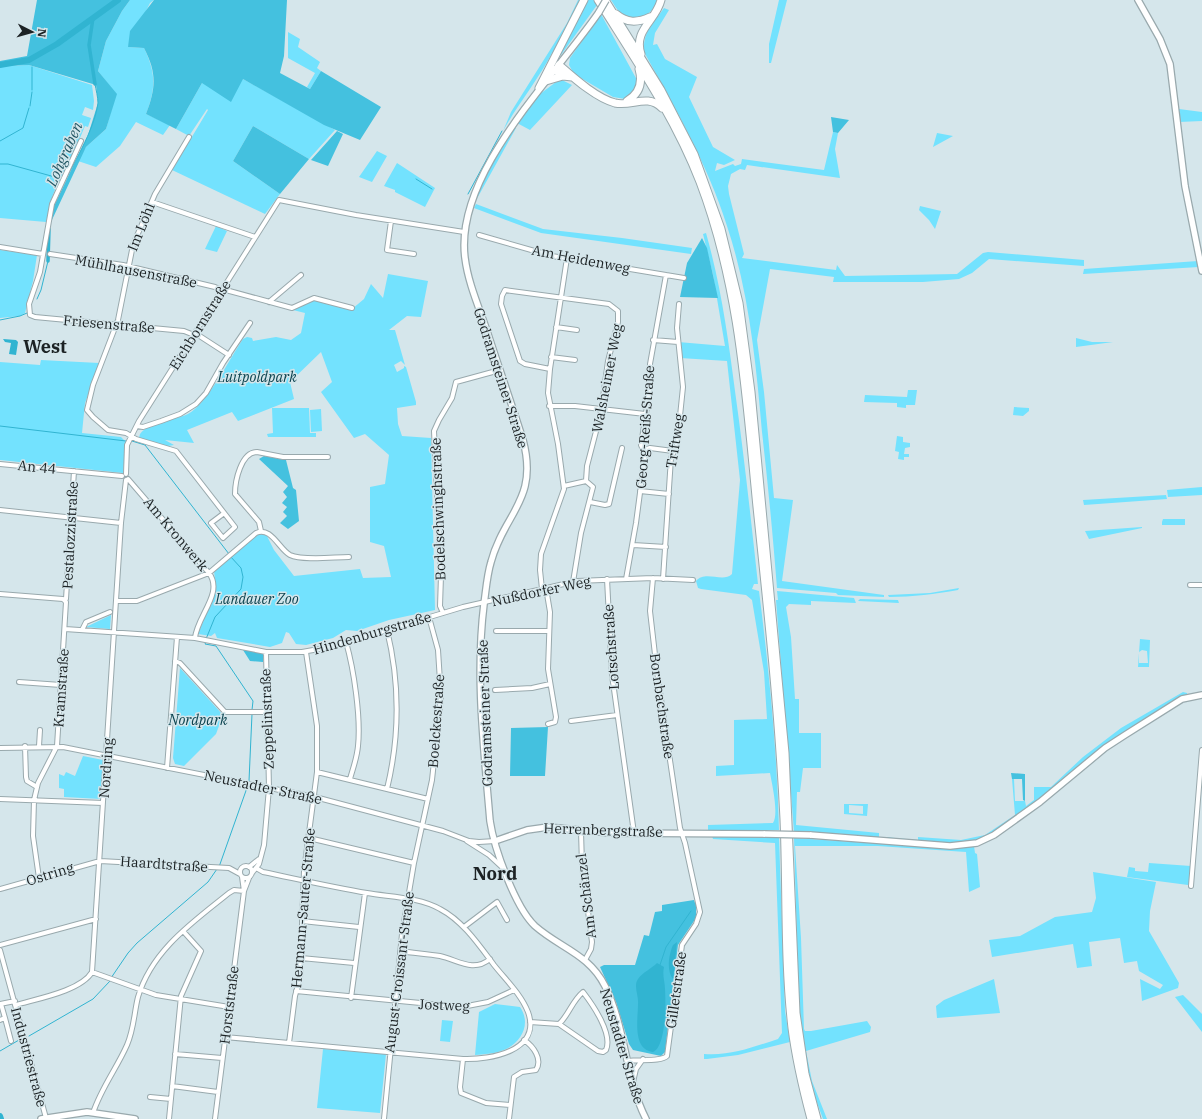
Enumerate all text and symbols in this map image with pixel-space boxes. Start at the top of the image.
north arrow [12,12,52,52]
text: N [34,28,49,38]
water label: Lohgraben [41,119,87,190]
street label: Im Löhl [123,200,159,254]
street label: Am Heidenweg [530,241,632,277]
street label: Mühlhausenstraße [73,250,199,292]
street label: Eichbornstraße [165,277,235,373]
street label: Godramsteiner Straße [470,305,532,451]
street label: Friesenstraße [62,311,156,337]
street label: Walsheimer Weg [588,322,626,434]
district label: West [23,335,67,358]
street label: Georg-Reiß-Straße [632,365,658,489]
park label: Luitpoldpark [216,368,297,386]
street label: Triftweg [662,412,688,470]
street label: Bodelschwinghstraße [427,437,449,581]
street label: An 44 [17,456,57,478]
street label: Pestalozzistraße [58,481,82,589]
street label: Am Kronwerk [140,493,213,575]
street label: Nußdorfer Weg [490,572,593,610]
park label: Landauer Zoo [214,590,299,608]
street label: Lotschstraße [599,604,623,690]
street label: Hindenburgstraße [311,608,433,658]
street label: Godramsteiner Straße [473,639,497,787]
street label: Kramstraße [49,648,73,728]
street label: Bornbachstraße [646,652,678,760]
street label: Zeppelinstraße [256,668,278,770]
street label: Boelckestraße [424,674,448,768]
park label: Nordpark [168,711,228,729]
street label: Nordring [95,737,117,799]
street label: Neustadter Straße [202,766,324,808]
street label: Herrenbergstraße [543,819,663,841]
street label: Hermann-Sauter-Straße [287,827,319,989]
street label: Haardtstraße [119,852,209,876]
street label: Am Schänzel [572,852,600,940]
street label: Ostring [24,858,76,890]
district label: Nord [473,862,517,885]
street label: August-Croissant-Straße [380,890,418,1054]
street label: Gilletstraße [662,950,690,1030]
street label: Horststraße [215,965,243,1045]
street label: Neustadter Straße [596,986,648,1106]
street label: Jostweg [418,995,471,1015]
street label: Industriestraße [7,1005,51,1109]

